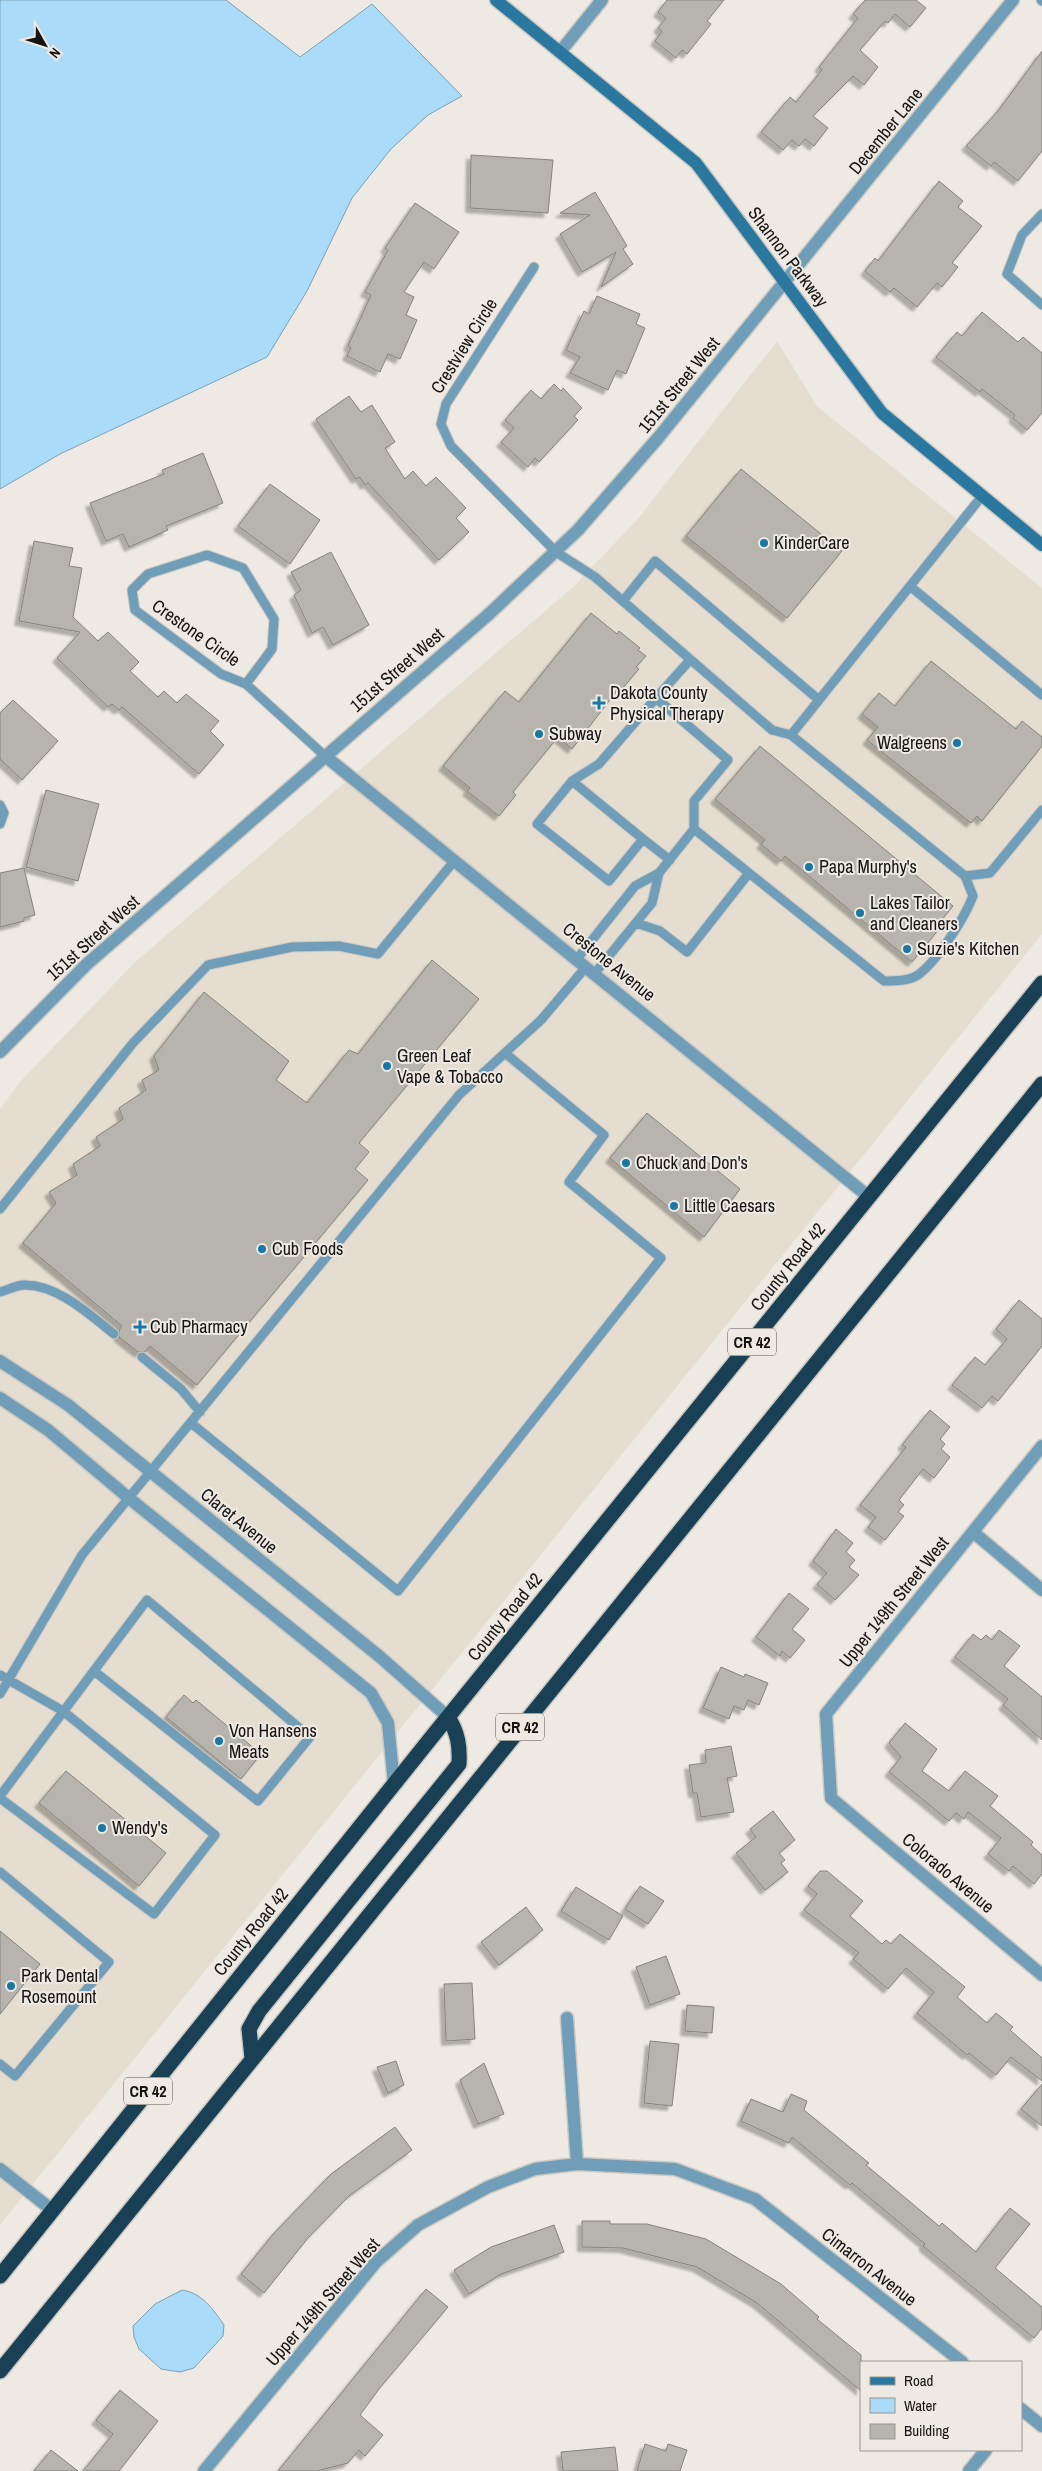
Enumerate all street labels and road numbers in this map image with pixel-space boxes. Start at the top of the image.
street label: December Lane [843,82,928,179]
street label: Shannon Parkway [742,201,835,313]
street label: Crestview Circle [424,293,503,398]
street label: 151st Street West [632,331,725,438]
street label: Crestone Circle [147,593,245,672]
street label: 151st Street West [344,622,449,717]
street label: 151st Street West [41,889,145,986]
street label: Crestone Avenue [558,916,661,1007]
street label: County Road 42 [744,1217,831,1316]
road number: CR 42 [728,1328,776,1355]
street label: Claret Avenue [196,1482,283,1559]
street label: Upper 149th Street West [833,1531,954,1673]
street label: County Road 42 [461,1567,548,1666]
road number: CR 42 [496,1714,544,1740]
street label: Colorado Avenue [897,1827,1000,1919]
street label: County Road 42 [207,1882,294,1981]
road number: CR 42 [124,2078,172,2104]
street label: Cimarron Avenue [816,2221,922,2312]
street label: Upper 149th Street West [260,2232,385,2371]

